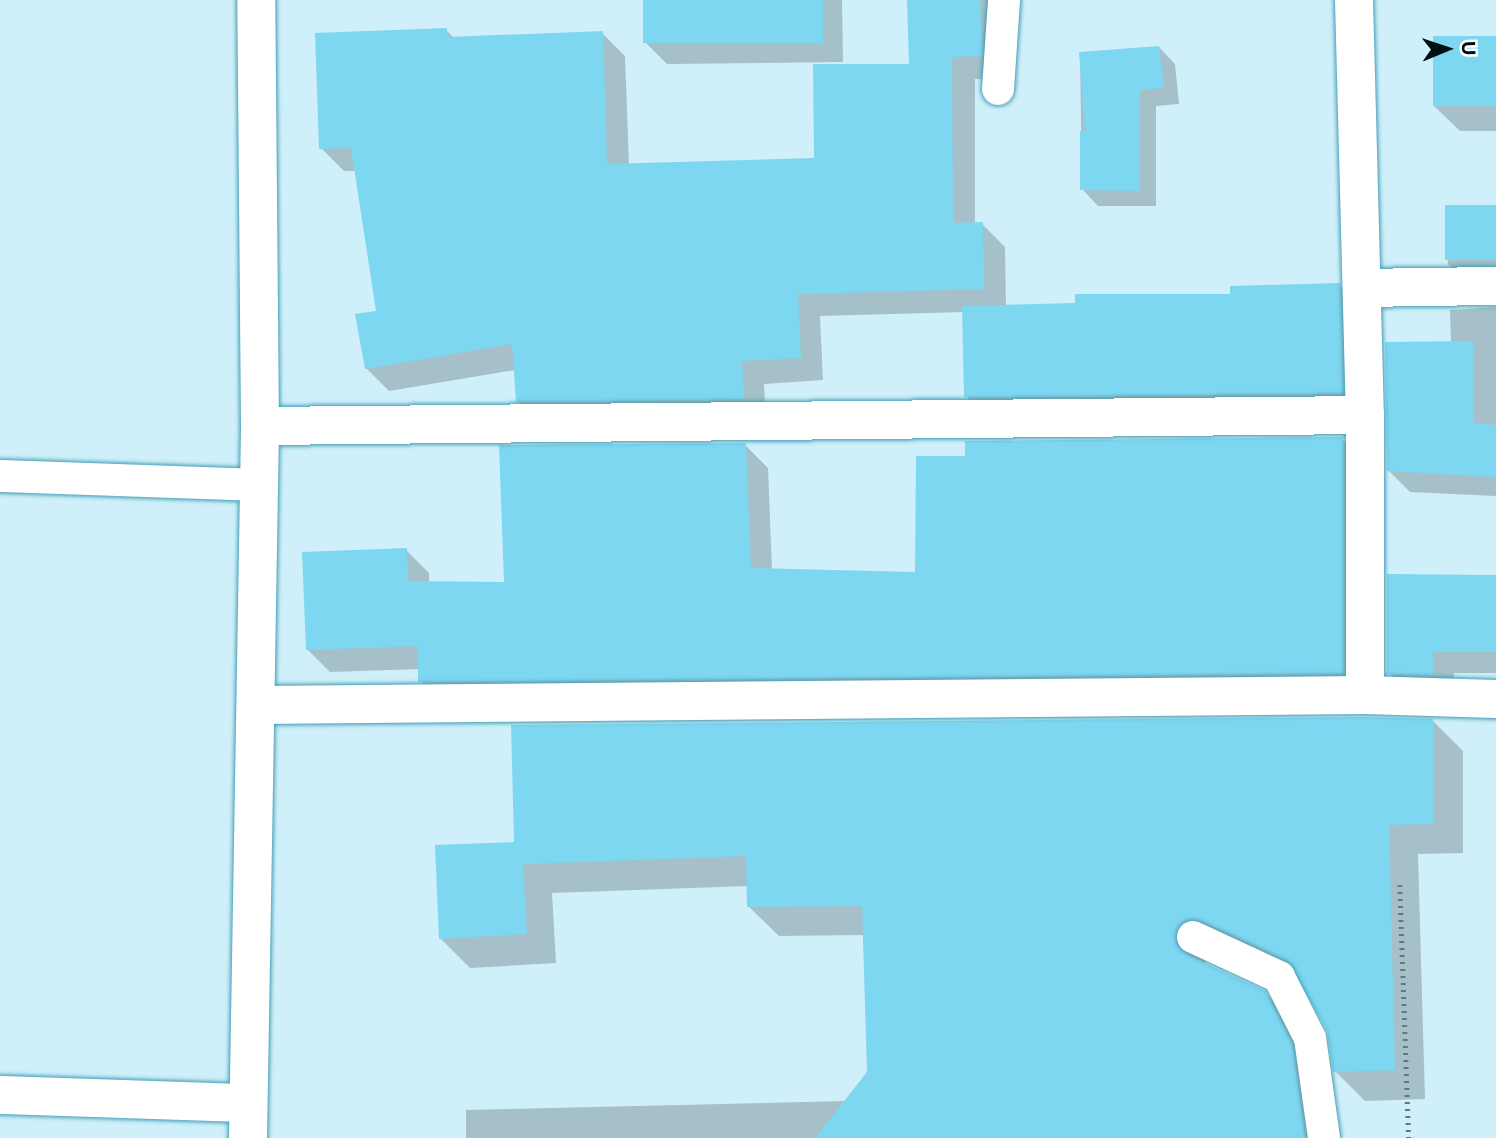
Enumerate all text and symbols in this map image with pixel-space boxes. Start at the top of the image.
north arrow [1412,14,1482,84]
text: U [1457,40,1480,56]

